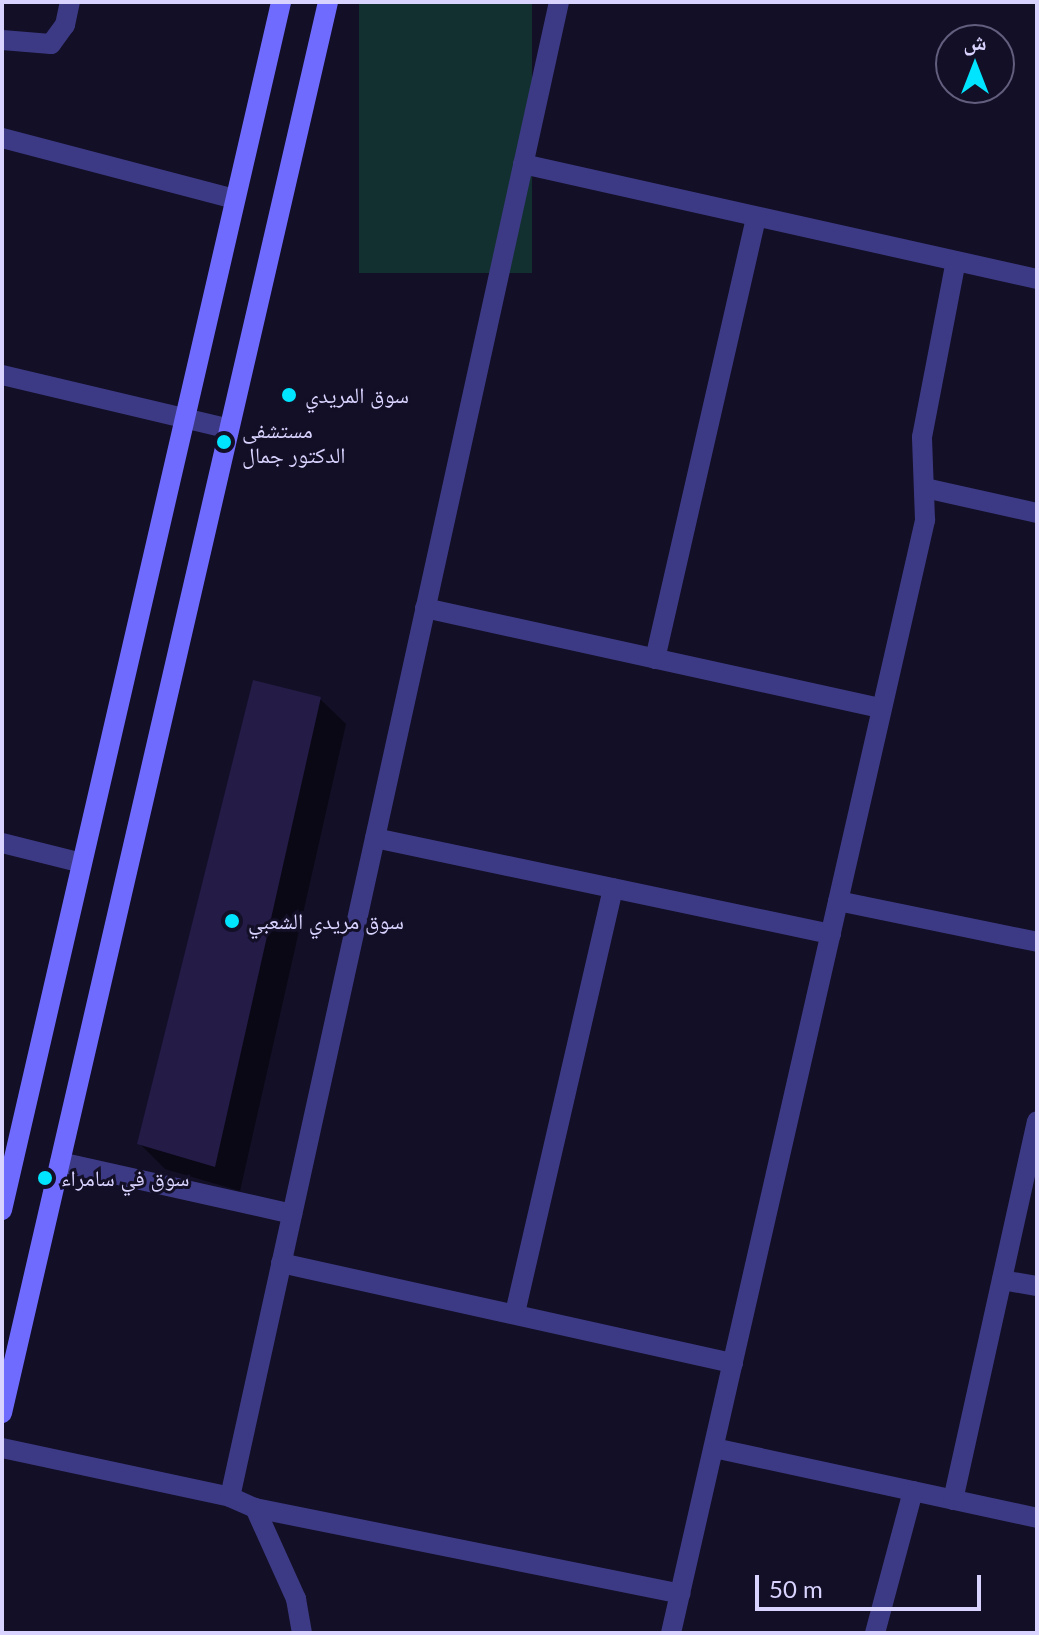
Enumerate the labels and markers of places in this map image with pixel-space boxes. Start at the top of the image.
place label: سوق المريدي [305,382,409,408]
marker: سوق المريدي [280,386,298,404]
place label: مستشفى الدكتور جمال [242,416,346,468]
marker: مستشفى الدكتور جمال [213,431,235,453]
place label: سوق مريدي الشعبي [248,908,404,934]
marker: سوق مريدي الشعبي [223,912,241,930]
place label: سوق في سامراء [61,1165,189,1191]
marker: سوق في سامراء [36,1169,54,1187]

